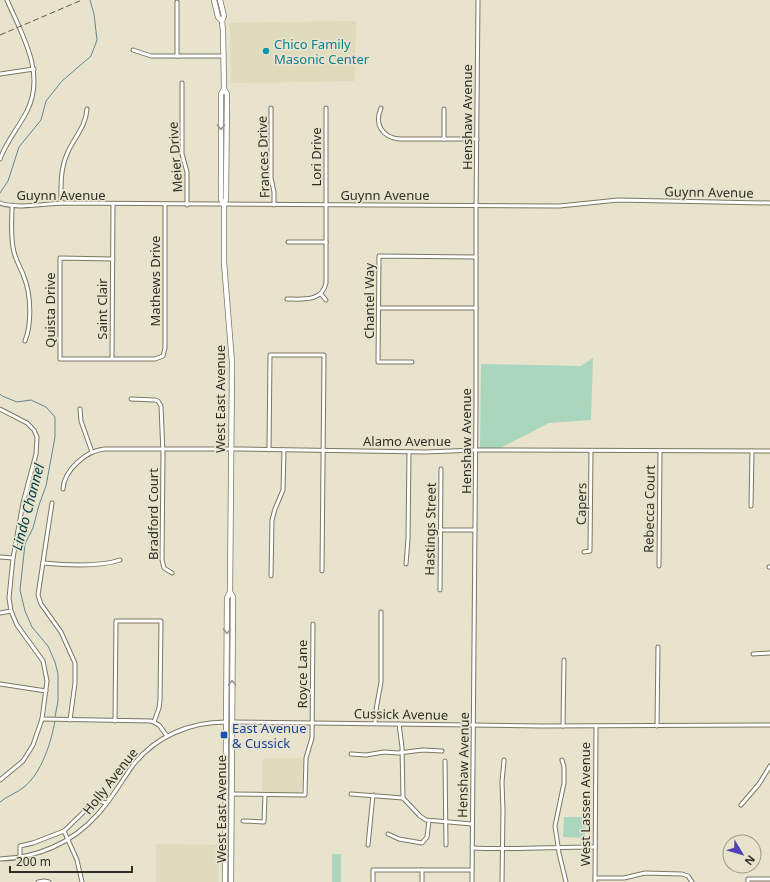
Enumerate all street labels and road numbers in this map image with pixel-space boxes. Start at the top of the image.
street label: Henshaw Avenue [458,64,476,170]
street label: Frances Drive [253,115,273,199]
street label: Meier Drive [164,121,186,193]
street label: Lori Drive [307,128,325,186]
street label: Guynn Avenue [664,182,754,202]
street label: Guynn Avenue [16,186,106,204]
street label: Guynn Avenue [340,186,430,204]
street label: Mathews Drive [146,236,164,326]
street label: Chantel Way [360,263,378,339]
street label: Quista Drive [41,272,59,348]
street label: Saint Clair [93,278,111,340]
street label: West East Avenue [211,345,229,453]
street label: Henshaw Avenue [457,388,475,494]
street label: Alamo Avenue [363,432,451,450]
street label: Rebecca Court [639,465,659,553]
street label: Bradford Court [144,468,162,560]
street label: Hastings Street [420,482,440,576]
street label: Capers [572,483,590,525]
street label: Royce Lane [293,640,311,708]
street label: Cussick Avenue [354,704,448,724]
street label: Henshaw Avenue [453,712,473,818]
street label: West Lassen Avenue [576,742,594,866]
street label: Holly Avenue [78,744,142,818]
street label: West East Avenue [212,755,230,863]

